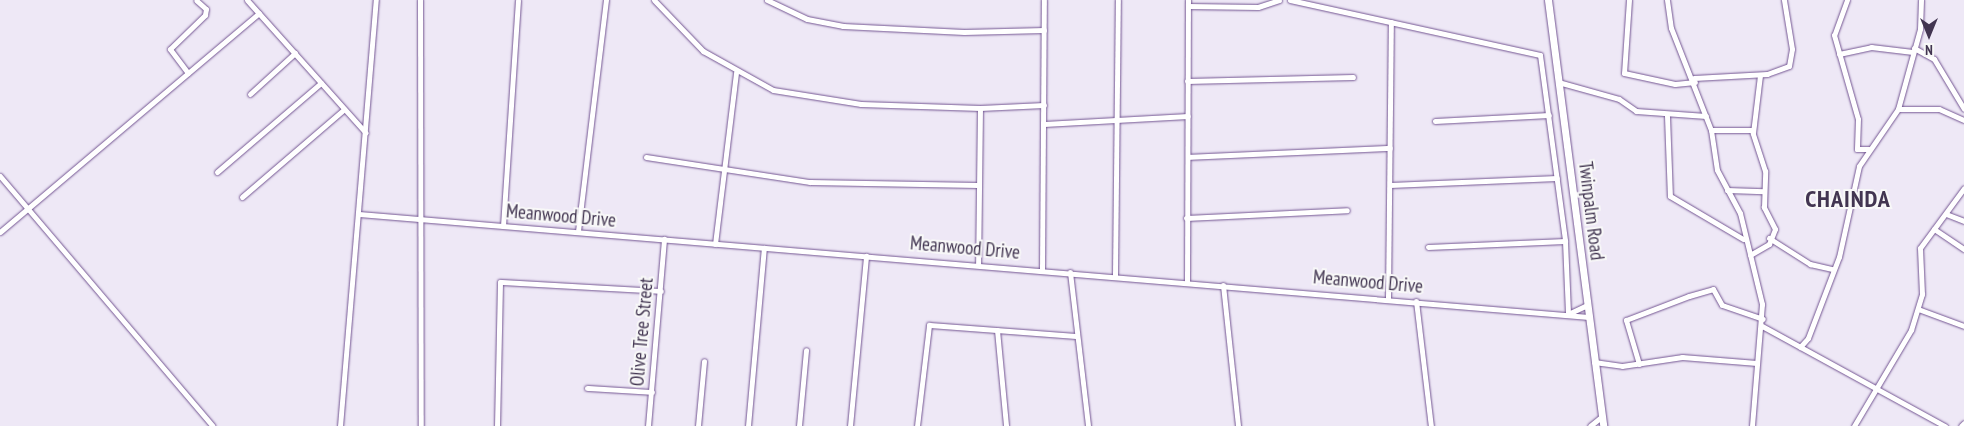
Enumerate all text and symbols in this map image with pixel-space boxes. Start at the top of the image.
north arrow [1904,10,1954,60]
text: N [1925,41,1933,59]
street label: Twinpalm Road [1574,160,1608,262]
district label: CHAINDA [1804,185,1892,213]
street label: Meanwood Drive [505,200,617,232]
street label: Meanwood Drive [909,232,1021,264]
street label: Meanwood Drive [1312,266,1424,298]
street label: Olive Tree Street [626,277,658,387]

